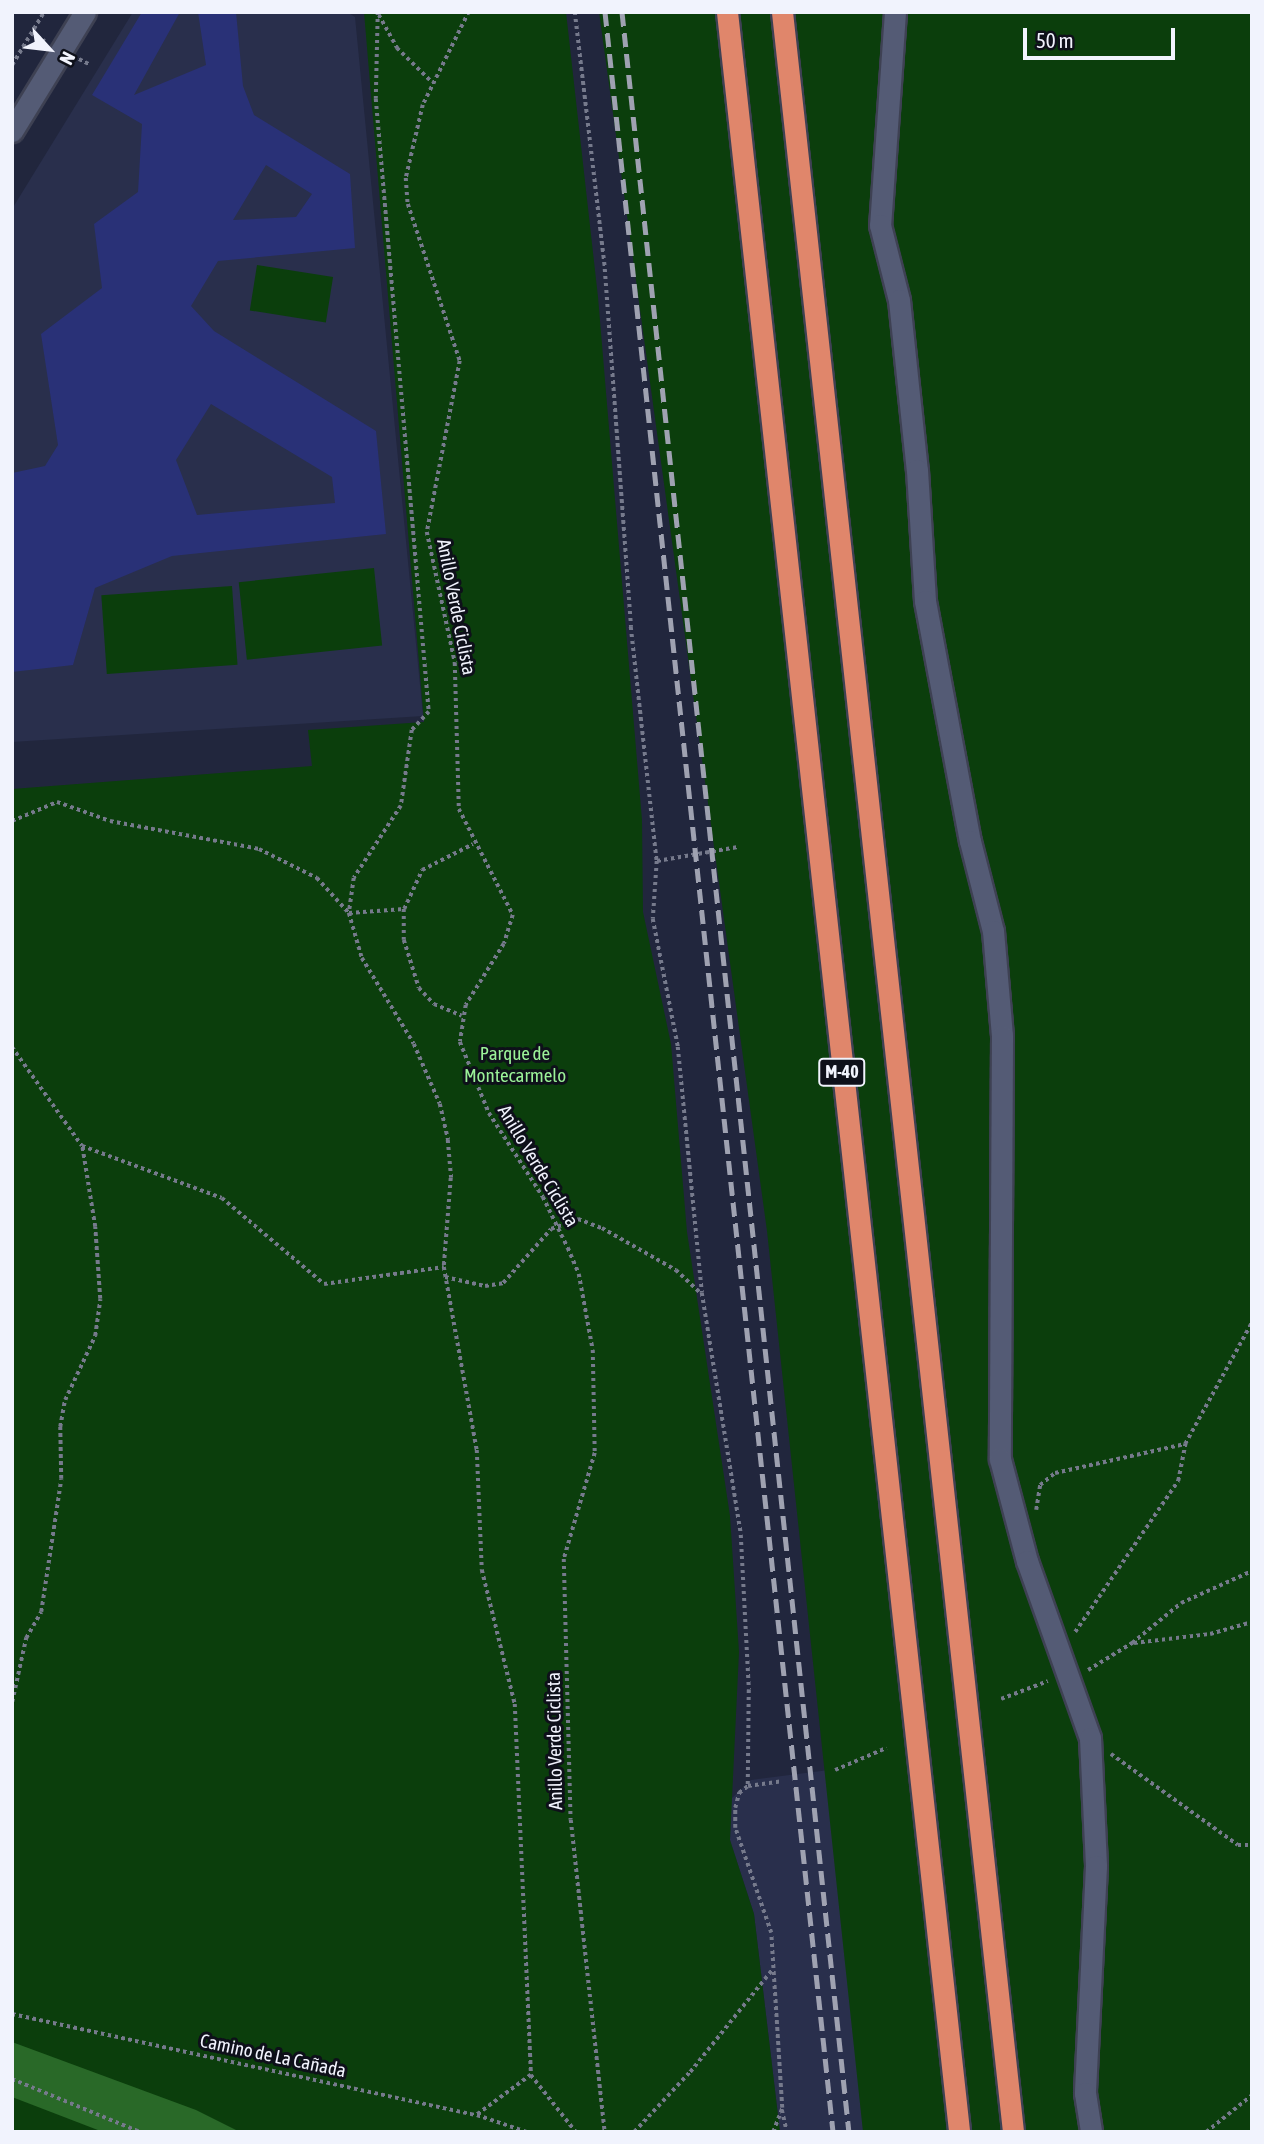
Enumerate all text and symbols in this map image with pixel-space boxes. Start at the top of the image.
north arrow [14,14,84,84]
scale bar [1026,14,1178,58]
text: 50 m [1036,28,1074,52]
text: N [55,49,80,69]
street label: Anillo Verde Ciclista [432,537,480,677]
park label: Parque de Montecarmelo [464,1043,566,1087]
road number: M-40 [818,1058,866,1086]
street label: Anillo Verde Ciclista [493,1101,583,1231]
street label: Anillo Verde Ciclista [542,1672,568,1810]
street label: Camino de La Cañada [198,2029,348,2083]

